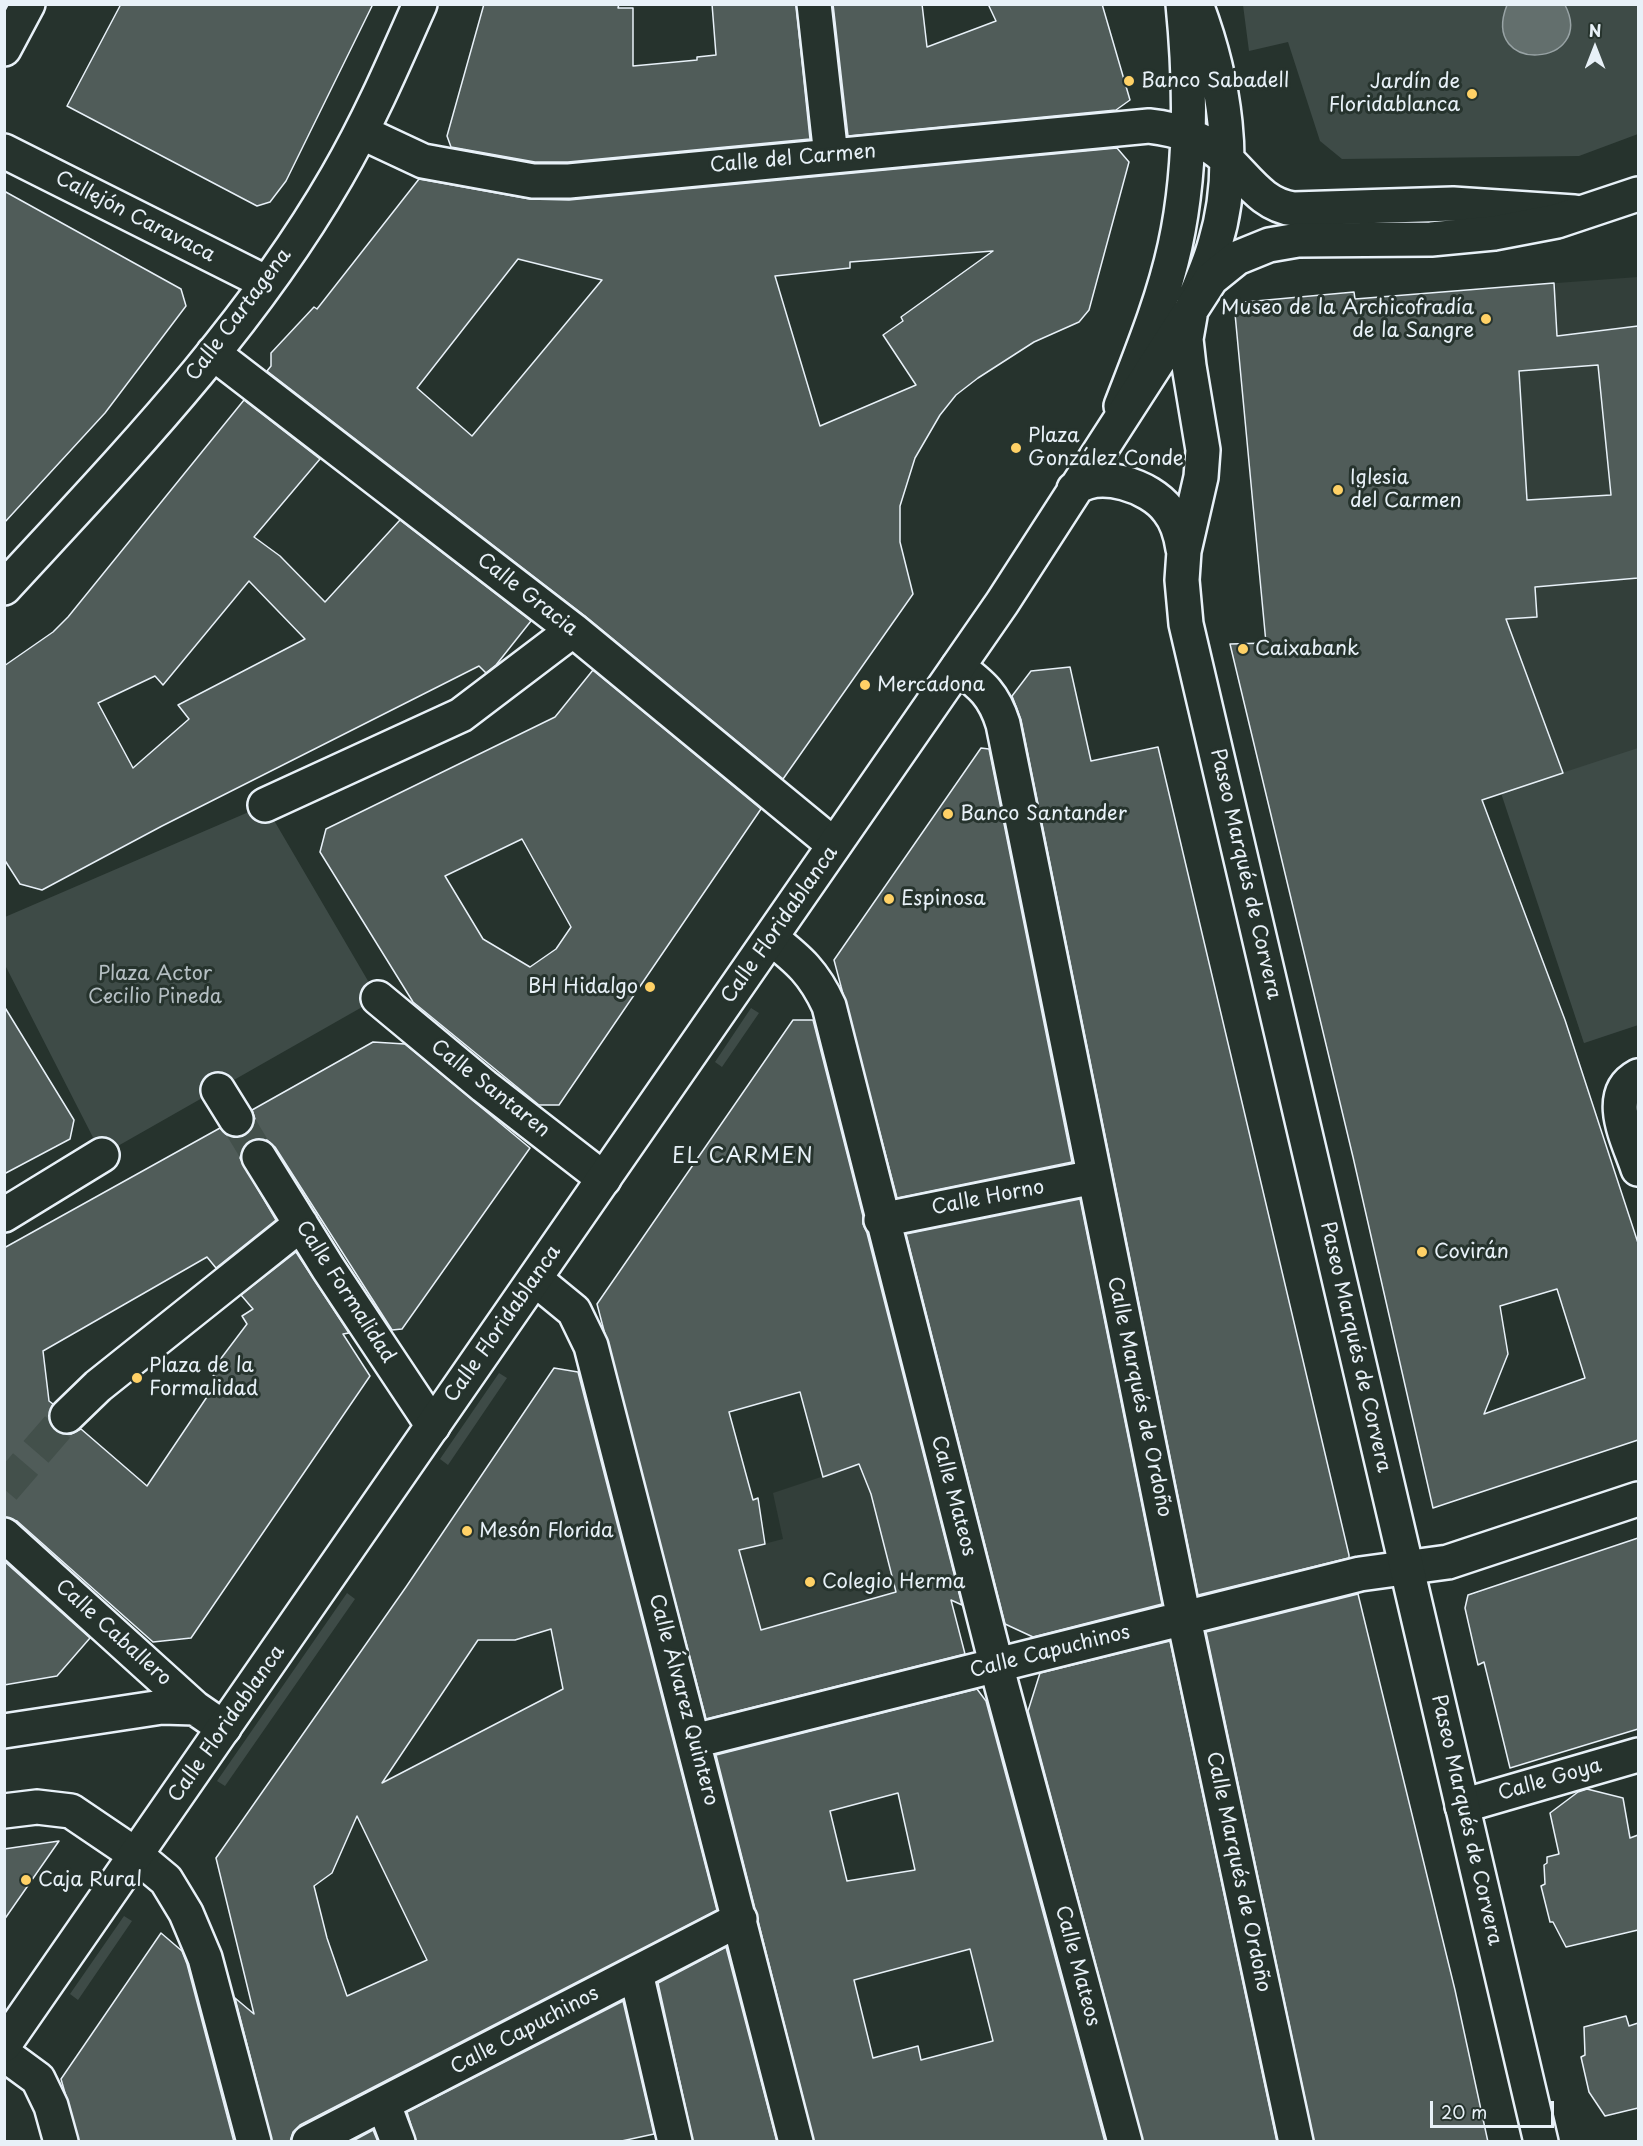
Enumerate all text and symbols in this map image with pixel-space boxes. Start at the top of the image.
north arrow [1565,18,1625,78]
text: N [1589,18,1601,42]
place label: Banco Sabadell [1141,69,1289,93]
place label: Jardín de Floridablanca [1329,70,1460,117]
marker: Banco Sabadell [1122,74,1136,88]
marker: Jardín de Floridablanca [1465,87,1479,101]
street label: Calle del Carmen [709,140,877,178]
street label: Callejón Caravaca [51,166,219,268]
street label: Calle Cartagena [181,244,297,386]
place label: Museo de la Archicofradía de la Sangre [1221,296,1474,343]
marker: Museo de la Archicofradía de la Sangre [1479,312,1493,326]
place label: Plaza González Conde [1028,424,1184,471]
marker: Plaza González Conde [1009,441,1023,455]
place label: Iglesia del Carmen [1350,466,1462,513]
marker: Iglesia del Carmen [1331,483,1345,497]
street label: Calle Gracia [472,548,582,642]
place label: Caixabank [1255,637,1359,661]
marker: Caixabank [1236,642,1250,656]
place label: Mercadona [877,673,985,697]
marker: Mercadona [858,678,872,692]
street label: Paseo Marqués de Corvera [1204,746,1286,1002]
place label: Banco Santander [960,802,1127,826]
marker: Banco Santander [941,807,955,821]
street label: Calle Floridablanca [717,842,843,1008]
place label: Espinosa [901,887,986,911]
marker: Espinosa [882,892,896,906]
park label: Plaza Actor Cecilio Pineda [88,962,222,1009]
place label: BH Hidalgo [528,975,638,999]
marker: BH Hidalgo [643,980,657,994]
street label: Calle Santaren [426,1035,554,1143]
district label: EL CARMEN [673,1144,813,1170]
street label: Calle Horno [930,1175,1046,1221]
street label: Calle Formalidad [290,1217,400,1367]
street label: Paseo Marqués de Corvera [1314,1219,1396,1475]
place label: Covirán [1434,1240,1509,1264]
street label: Calle Floridablanca [440,1241,566,1407]
marker: Covirán [1415,1245,1429,1259]
street label: Calle Marqués de Ordoño [1102,1275,1176,1519]
place label: Plaza de la Formalidad [149,1354,258,1401]
marker: Plaza de la Formalidad [130,1371,144,1385]
street label: Calle Mateos [925,1433,981,1559]
place label: Mesón Florida [479,1519,614,1543]
marker: Mesón Florida [460,1524,474,1538]
place label: Colegio Herma [822,1570,965,1594]
street label: Calle Caballero [50,1575,176,1691]
marker: Colegio Herma [803,1575,817,1589]
street label: Calle Álvarez Quintero [643,1592,723,1808]
street label: Calle Capuchinos [967,1620,1133,1684]
street label: Calle Floridablanca [164,1641,290,1807]
street label: Paseo Marqués de Corvera [1425,1692,1507,1948]
street label: Calle Marqués de Ordoño [1201,1750,1275,1994]
street label: Calle Goya [1496,1754,1604,1806]
place label: Caja Rural [38,1868,142,1892]
marker: Caja Rural [19,1873,33,1887]
street label: Calle Mateos [1049,1903,1105,2029]
street label: Calle Capuchinos [447,1982,603,2080]
scale bar [1433,2089,1558,2127]
text: 20 m [1441,2098,1487,2125]

